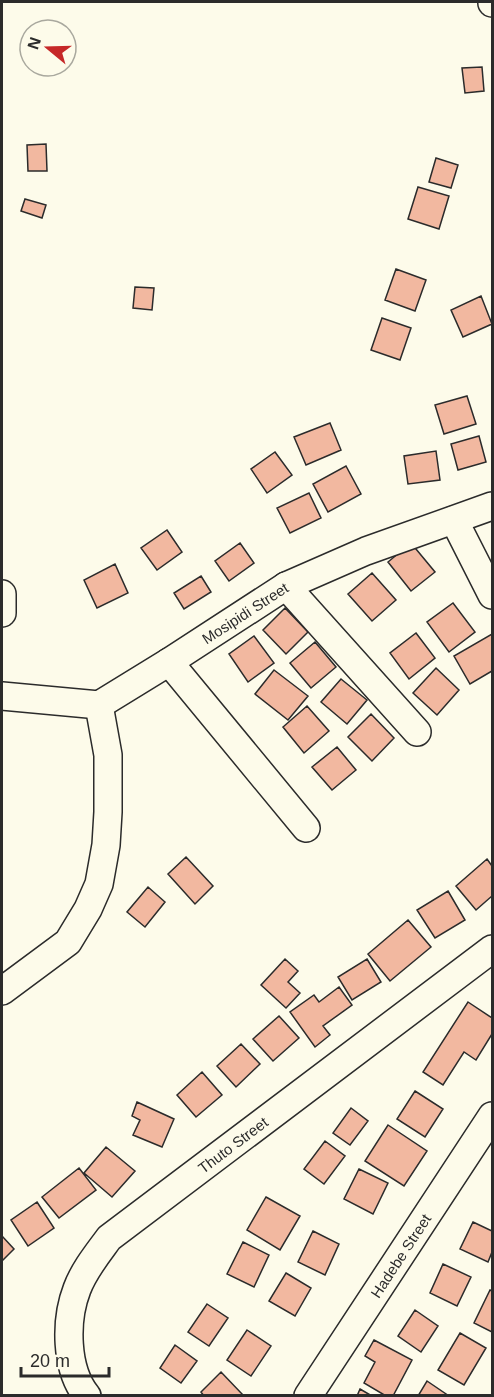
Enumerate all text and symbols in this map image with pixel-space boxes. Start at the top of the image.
north arrow [18,18,78,78]
text: N [24,35,44,52]
street label: Mosipidi Street [199,578,292,647]
street label: Thuto Street [195,1113,271,1176]
street label: Hadebe Street [367,1210,434,1301]
scale bar [21,1340,110,1378]
text: 20 m [30,1351,70,1371]

